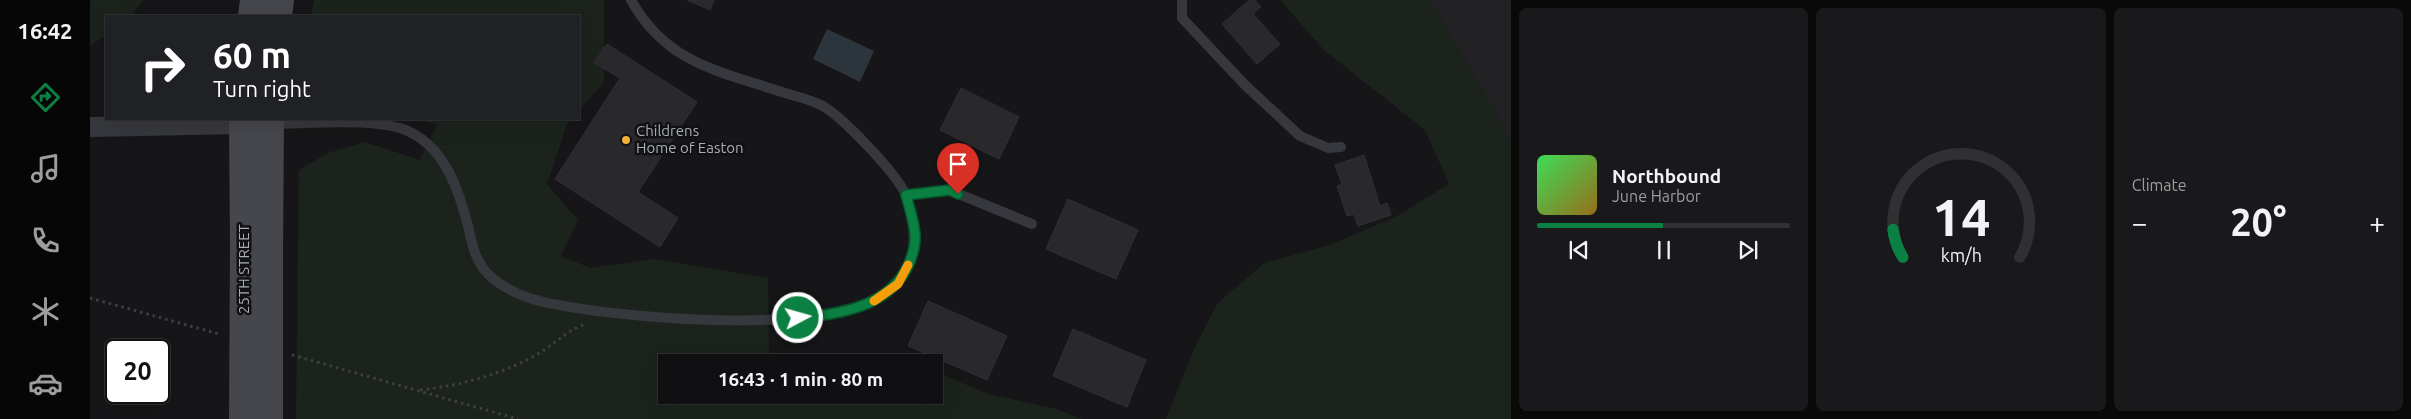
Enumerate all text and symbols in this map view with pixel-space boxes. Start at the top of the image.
text: 16:42 [17,18,73,43]
icon: right [130,35,195,100]
text: 60 m [213,35,291,75]
text: Turn right [213,76,311,101]
icon: directions [28,80,63,115]
place label: Childrens Home of Easton [636,122,744,156]
marker: Childrens Home of Easton [620,134,632,146]
pin [937,143,979,194]
icon: arrive [944,150,972,178]
icon: music [28,151,63,186]
text: Northbound [1612,165,1721,187]
text: Climate [2132,176,2187,194]
text: June Harbor [1612,187,1701,205]
text: 14 [1932,188,1990,246]
text: 20° [2230,201,2286,243]
text: − [2132,207,2147,238]
text: + [2369,207,2385,238]
icon: phone [28,223,63,258]
street label: 25TH STREET [235,223,252,314]
icon: previous [1565,236,1593,264]
icon: pause [1650,236,1678,264]
icon: next [1734,236,1762,264]
text: km/h [1940,245,1982,265]
position arrow [771,291,823,343]
icon: climate [28,294,63,329]
speed limit sign: 20 [105,339,170,404]
icon: car [28,366,63,401]
text: 16:43 · 1 min · 80 m [718,368,883,390]

